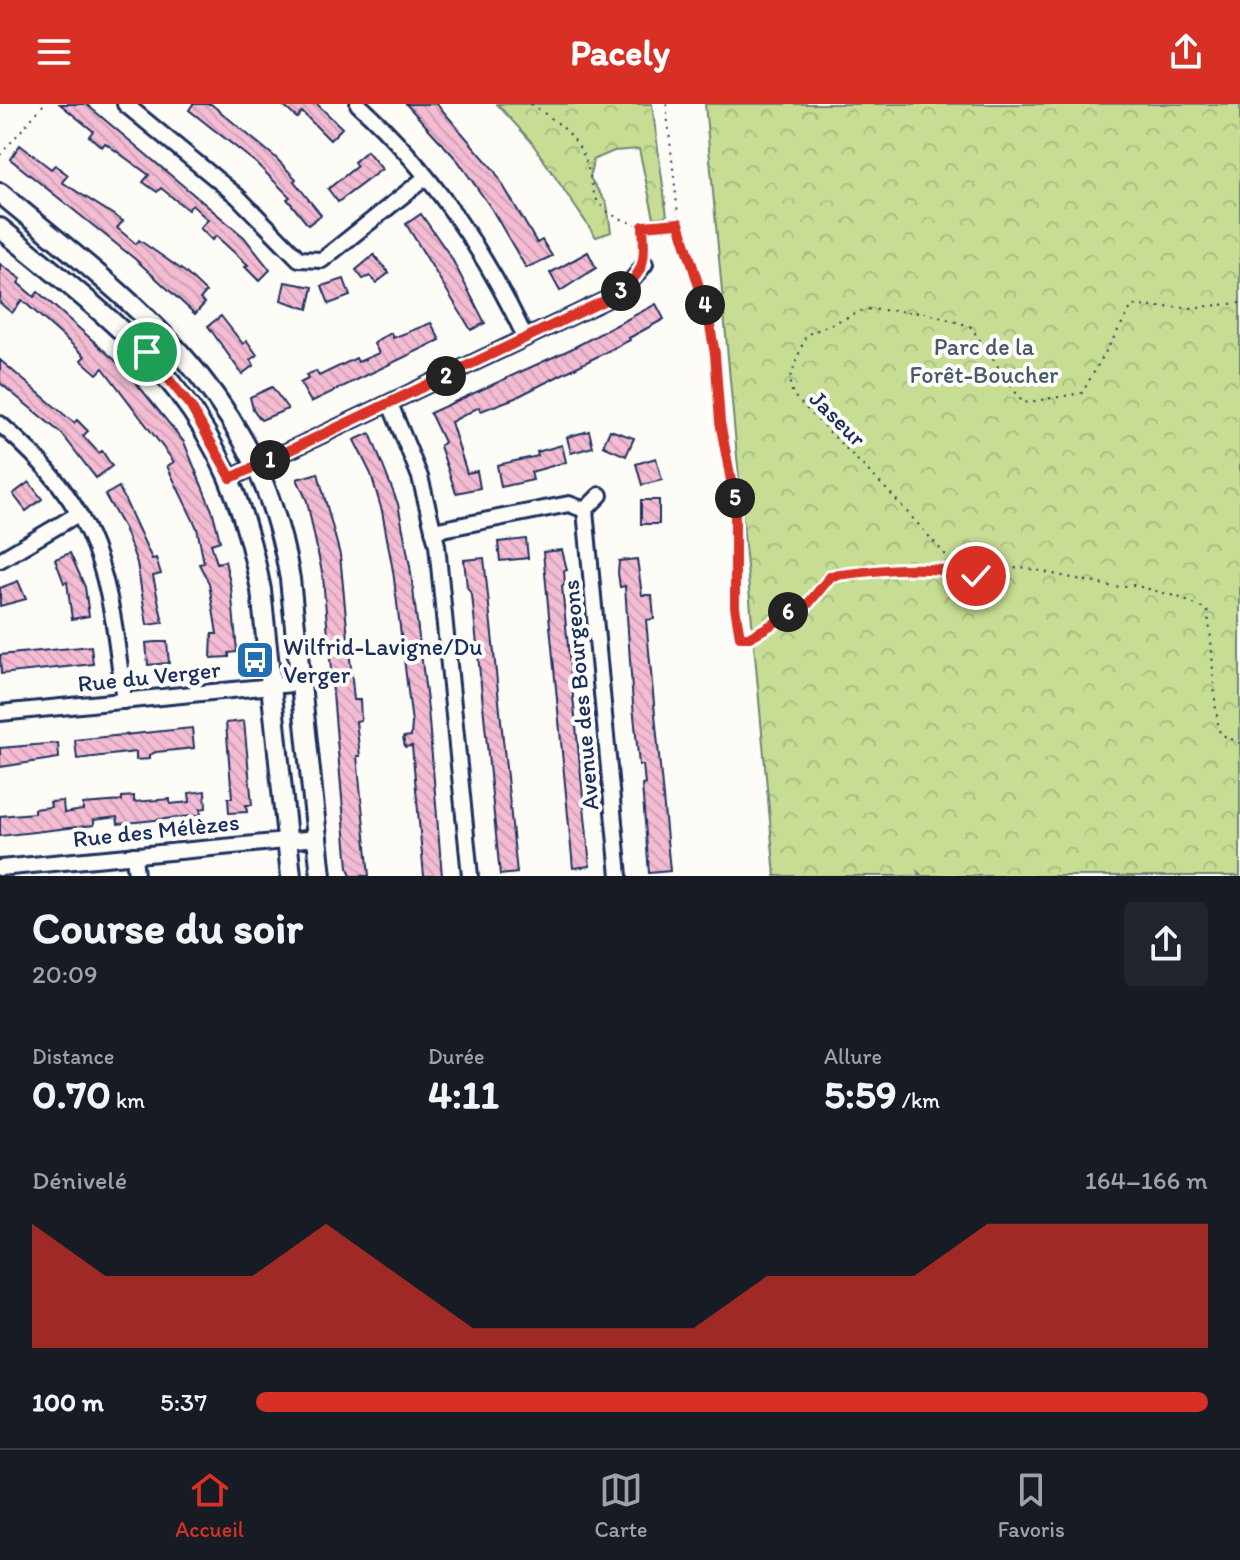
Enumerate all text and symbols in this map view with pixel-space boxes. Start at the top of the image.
icon: menu [32,30,76,74]
icon: share [1164,30,1208,74]
text: Pacely [570,31,670,74]
pin: 3 [601,271,641,311]
text: 3 [615,277,627,304]
pin: 4 [685,285,725,325]
text: 4 [698,291,712,318]
pin [113,318,181,386]
icon: arrive [125,330,169,374]
park label: Parc de la Forêt-Boucher [910,332,1058,389]
pin: 2 [426,356,466,396]
text: 2 [440,362,452,389]
street label: Jaseur [804,384,872,452]
pin: 1 [250,440,290,480]
text: 1 [265,446,275,473]
pin: 5 [715,478,755,518]
text: 5 [729,484,741,511]
pin [942,542,1010,610]
icon: check [954,554,998,598]
street label: Avenue des Bourgeons [555,579,605,811]
pin: 6 [768,592,808,632]
text: 6 [782,598,794,625]
place label: Wilfrid-Lavigne/Du Verger [283,632,482,689]
bus stop icon: Wilfrid-Lavigne/Du Verger [234,639,276,681]
street label: Rue du Verger [76,654,222,698]
street label: Rue des Mélèzes [71,807,241,853]
text: Course du soir [32,901,303,954]
button: share [1124,902,1208,986]
text: 20:09 [32,958,98,990]
text: Distance [32,1043,114,1070]
text: Durée [428,1043,484,1070]
text: Allure [824,1043,882,1070]
text: 0.70 [32,1070,111,1118]
text: 4:11 [428,1070,499,1118]
text: 5:59 [824,1070,897,1118]
text: km [111,1087,145,1114]
text: /km [897,1087,940,1114]
text: Dénivelé [32,1164,127,1196]
text: 164–166 m [1085,1164,1208,1196]
text: 100 m [32,1386,104,1418]
text: 5:37 [160,1386,207,1418]
tab: Accueil [175,1468,244,1543]
tab: Carte [594,1468,647,1543]
tab: Favoris [998,1468,1065,1543]

